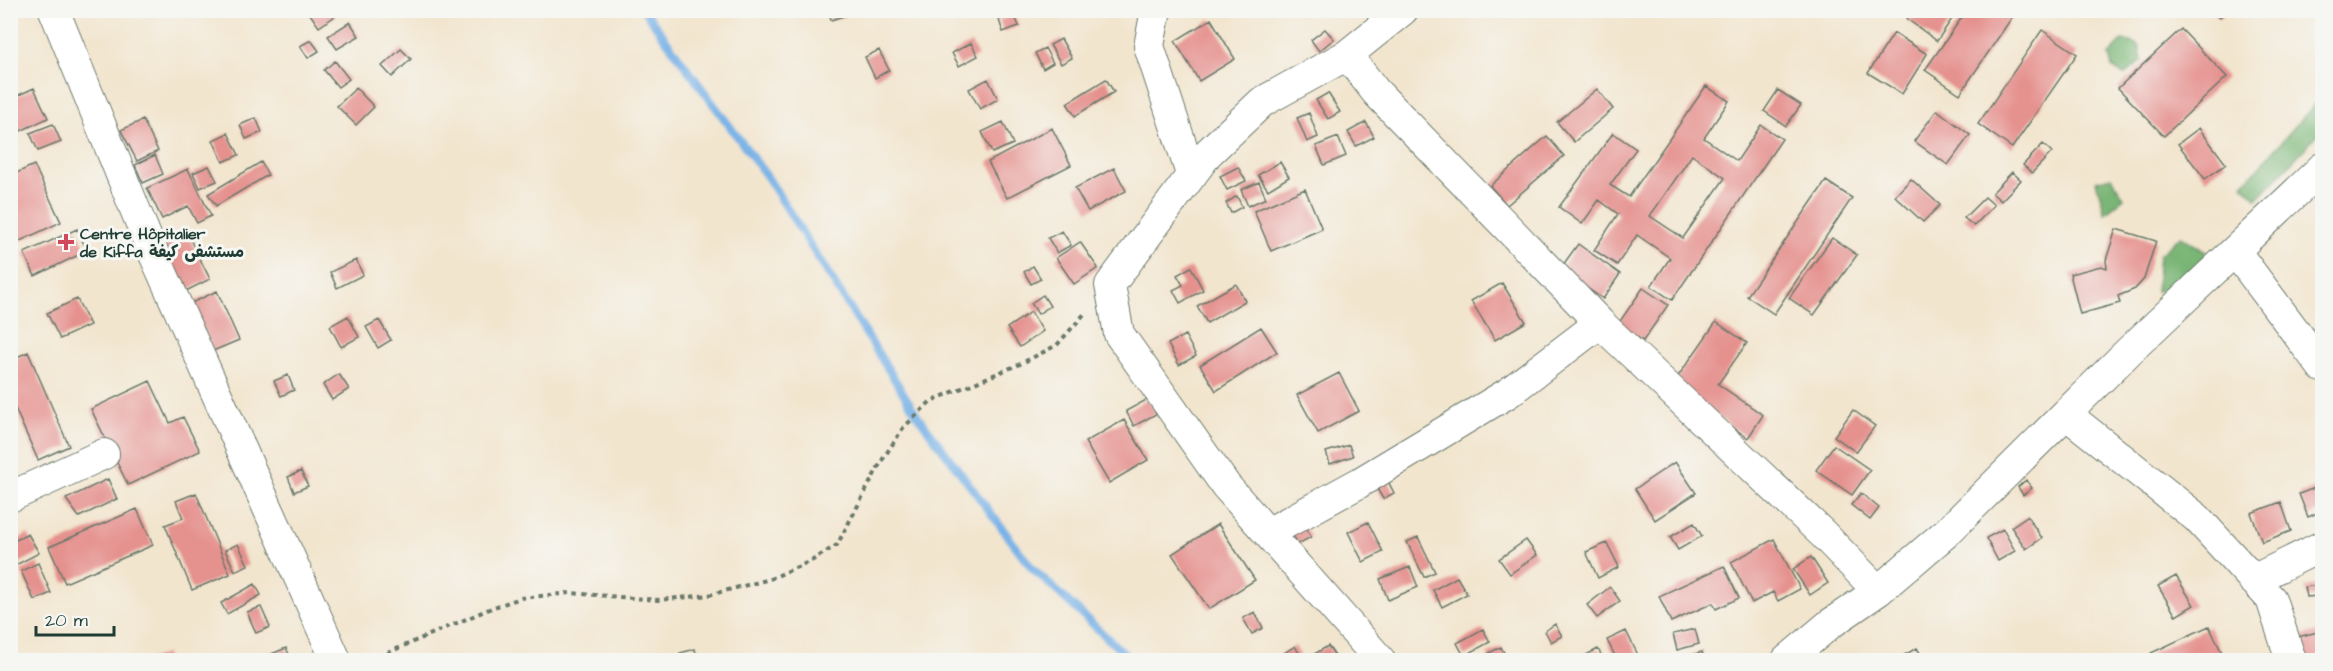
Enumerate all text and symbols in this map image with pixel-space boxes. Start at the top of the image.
place label: Centre Hôpitalier de Kiffa مستشفى كيفة [79,223,244,263]
marker: Centre Hôpitalier de Kiffa مستشفى كيفة [57,233,75,251]
scale bar [36,599,114,637]
text: 20 m [45,608,88,633]

